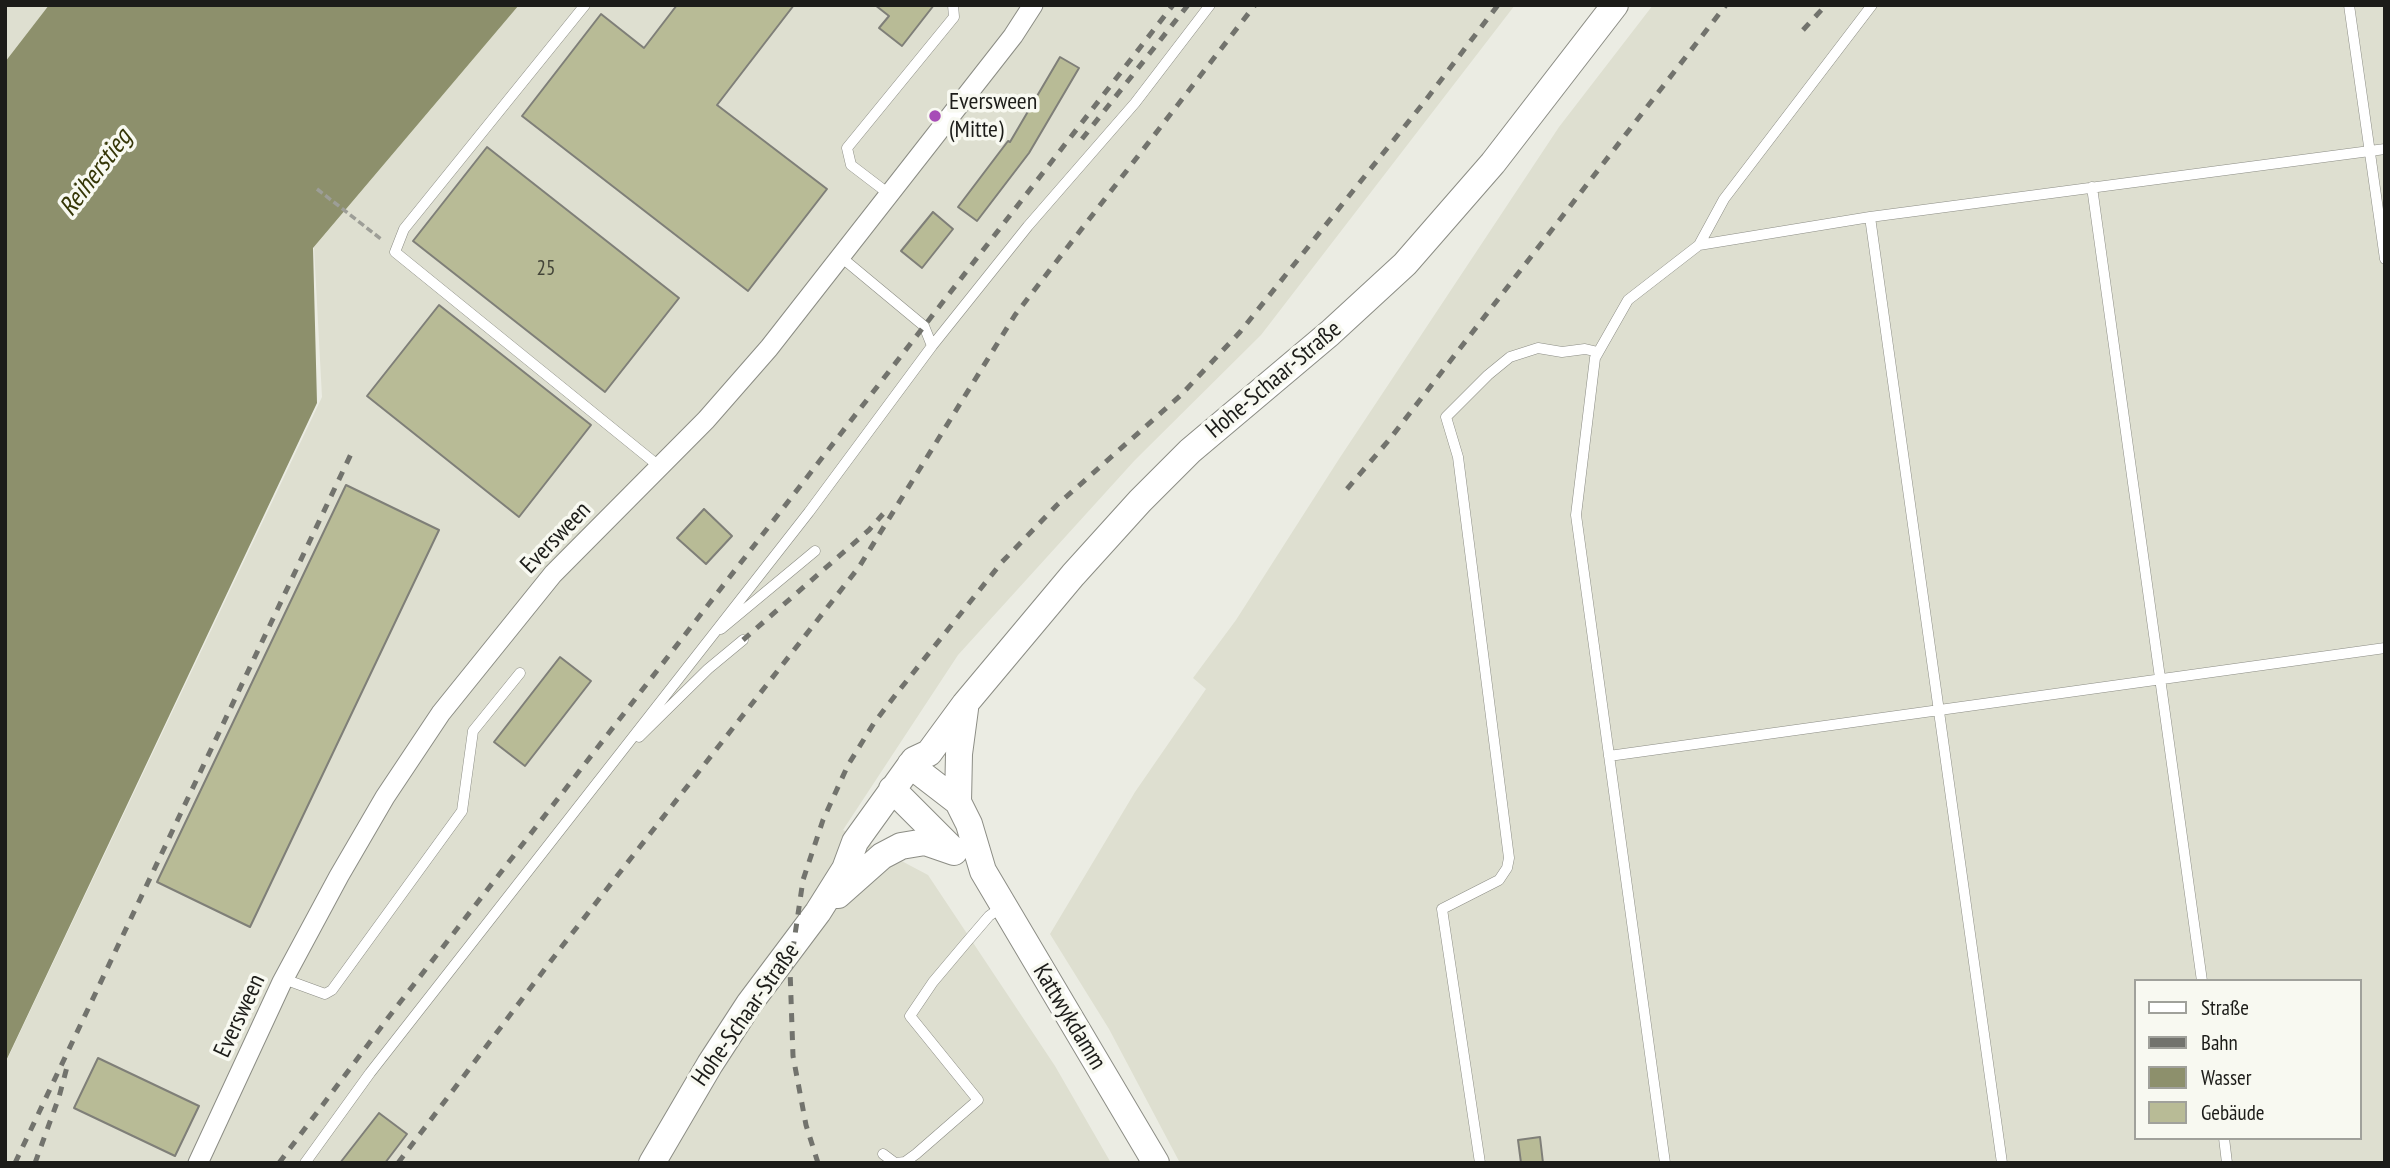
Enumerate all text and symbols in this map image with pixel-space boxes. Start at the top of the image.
place label: Eversween (Mitte) [949,88,1037,144]
marker: Eversween (Mitte) [927,108,943,124]
water label: Reiherstieg [53,123,139,223]
house number: 25 [537,256,555,282]
street label: Hohe-Schaar-Straße [1201,315,1347,445]
street label: Eversween [515,496,597,580]
street label: Hohe-Schaar-Straße [686,938,806,1092]
street label: Kattwykdamm [1026,959,1112,1075]
street label: Eversween [208,970,272,1062]
legend [2134,979,2362,1140]
text: Straße [2201,994,2249,1021]
text: Bahn [2201,1029,2238,1056]
text: Wasser [2201,1064,2251,1091]
text: Gebäude [2201,1099,2264,1126]

